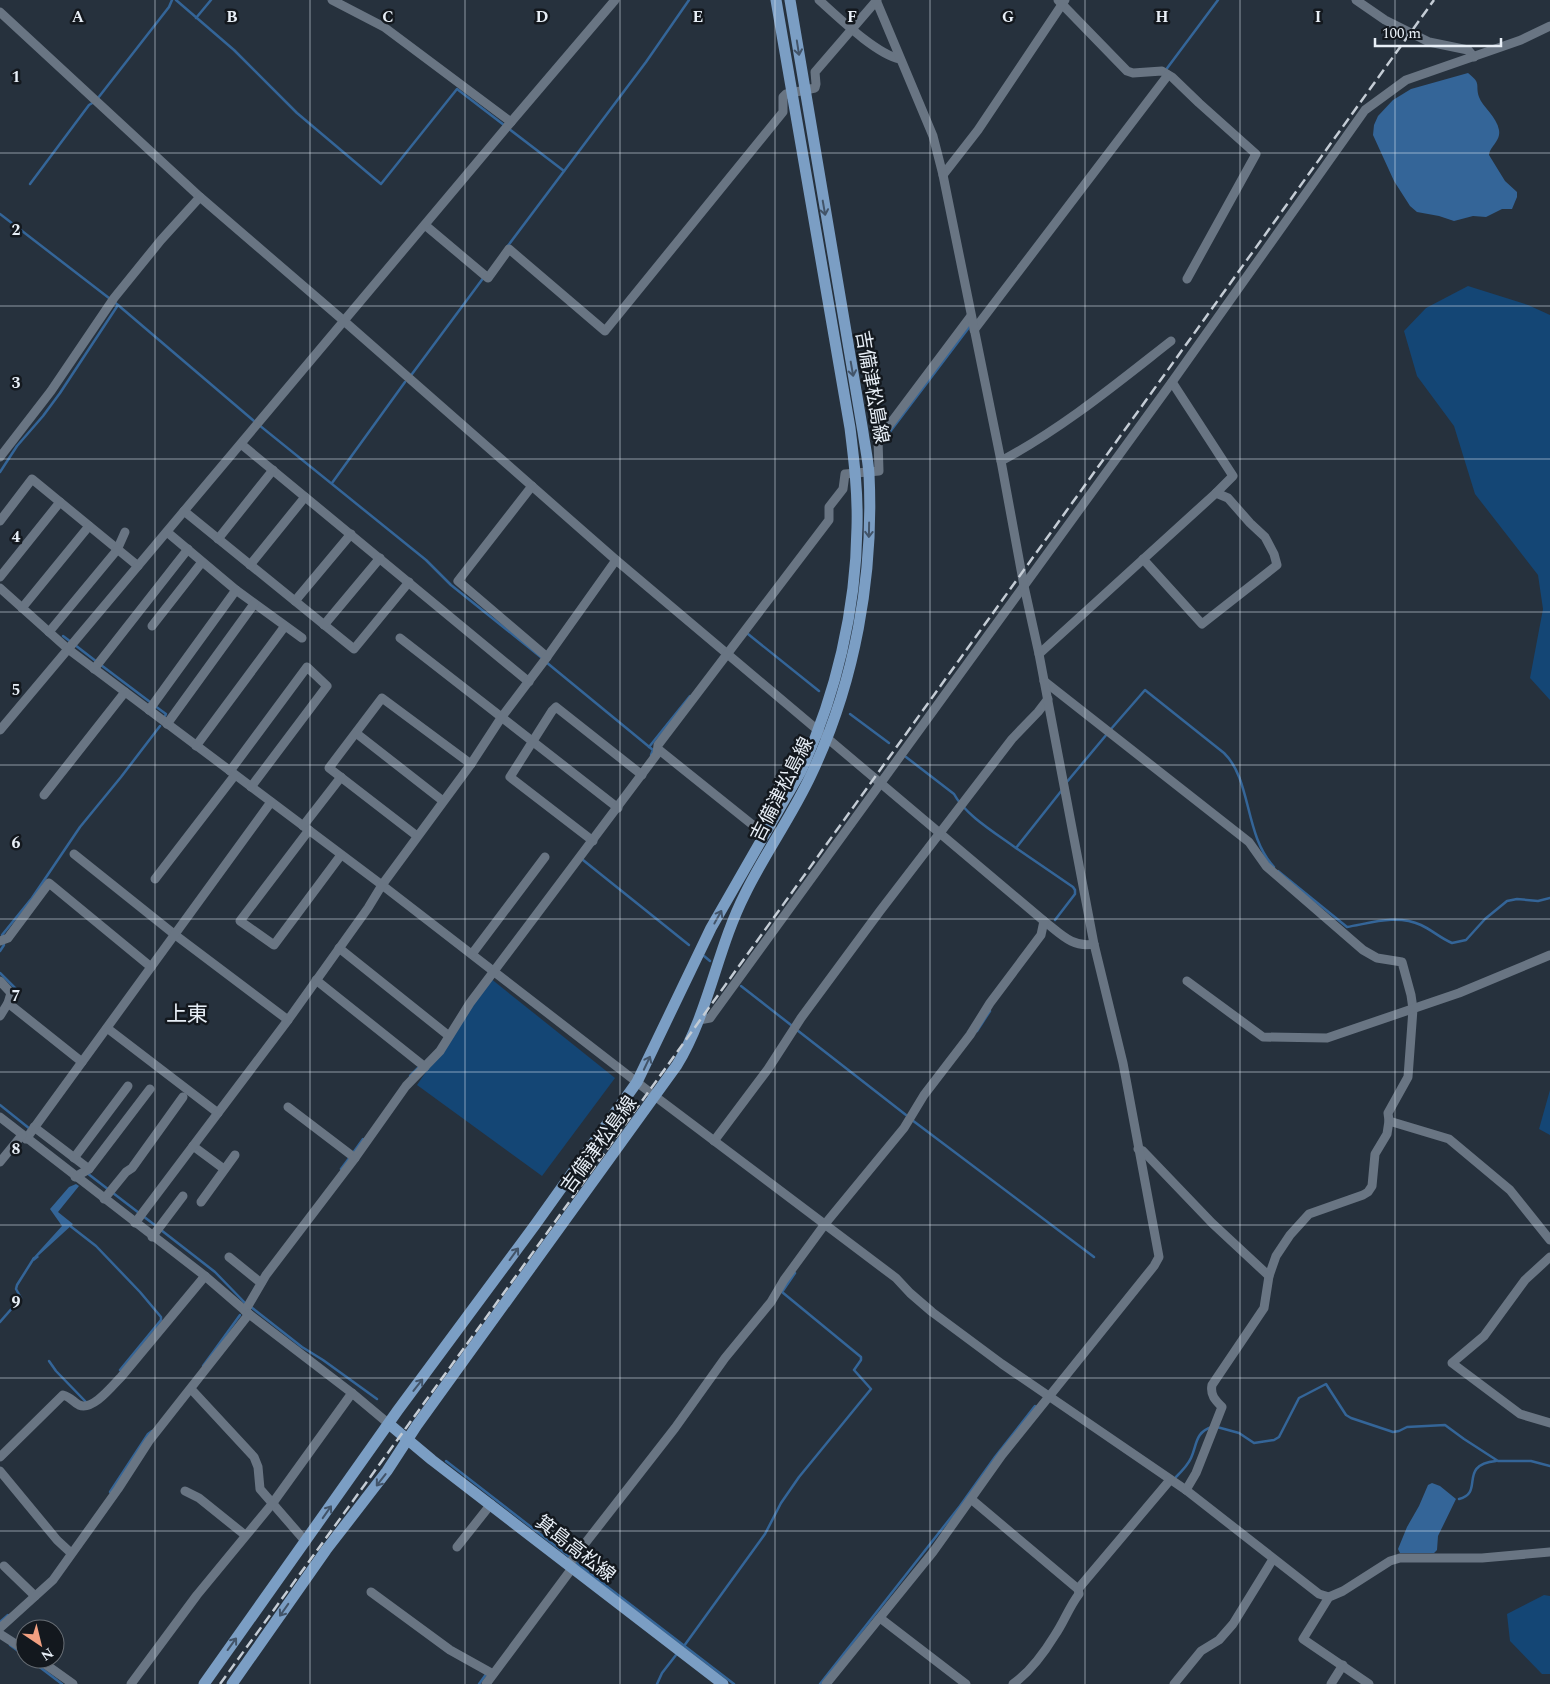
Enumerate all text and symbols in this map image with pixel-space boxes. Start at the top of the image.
text: A [72,5,85,29]
text: B [226,5,238,29]
text: C [382,5,394,29]
text: D [536,5,549,29]
text: E [693,5,703,29]
text: F [847,5,857,29]
text: G [1002,5,1014,29]
text: H [1155,5,1169,29]
text: I [1315,5,1321,29]
scale bar [1375,15,1501,47]
text: 100 m [1382,22,1421,45]
one-way arrow [793,40,803,56]
text: 1 [12,65,20,89]
one-way arrow [820,200,830,216]
text: 2 [12,218,21,242]
street label: 吉備津松島線 [847,329,896,446]
one-way arrow [847,360,857,376]
text: 3 [12,371,21,395]
one-way arrow [864,521,874,537]
text: 4 [12,525,21,549]
text: 5 [12,678,20,702]
street label: 吉備津松島線 [744,732,821,847]
text: 6 [12,831,21,855]
one-way arrow [713,910,723,924]
text: 7 [12,984,21,1008]
district label: 上東 [166,999,208,1031]
one-way arrow [643,1056,652,1071]
street label: 吉備津松島線 [554,1090,644,1200]
text: 8 [12,1137,21,1161]
one-way arrow [509,1248,520,1261]
text: 9 [12,1290,21,1314]
one-way arrow [413,1378,423,1392]
one-way arrow [375,1473,386,1486]
one-way arrow [322,1506,332,1520]
street label: 箕島高松線 [529,1509,621,1590]
one-way arrow [279,1603,289,1617]
north arrow [15,1619,65,1669]
one-way arrow [227,1638,237,1652]
text: N [36,1642,58,1666]

